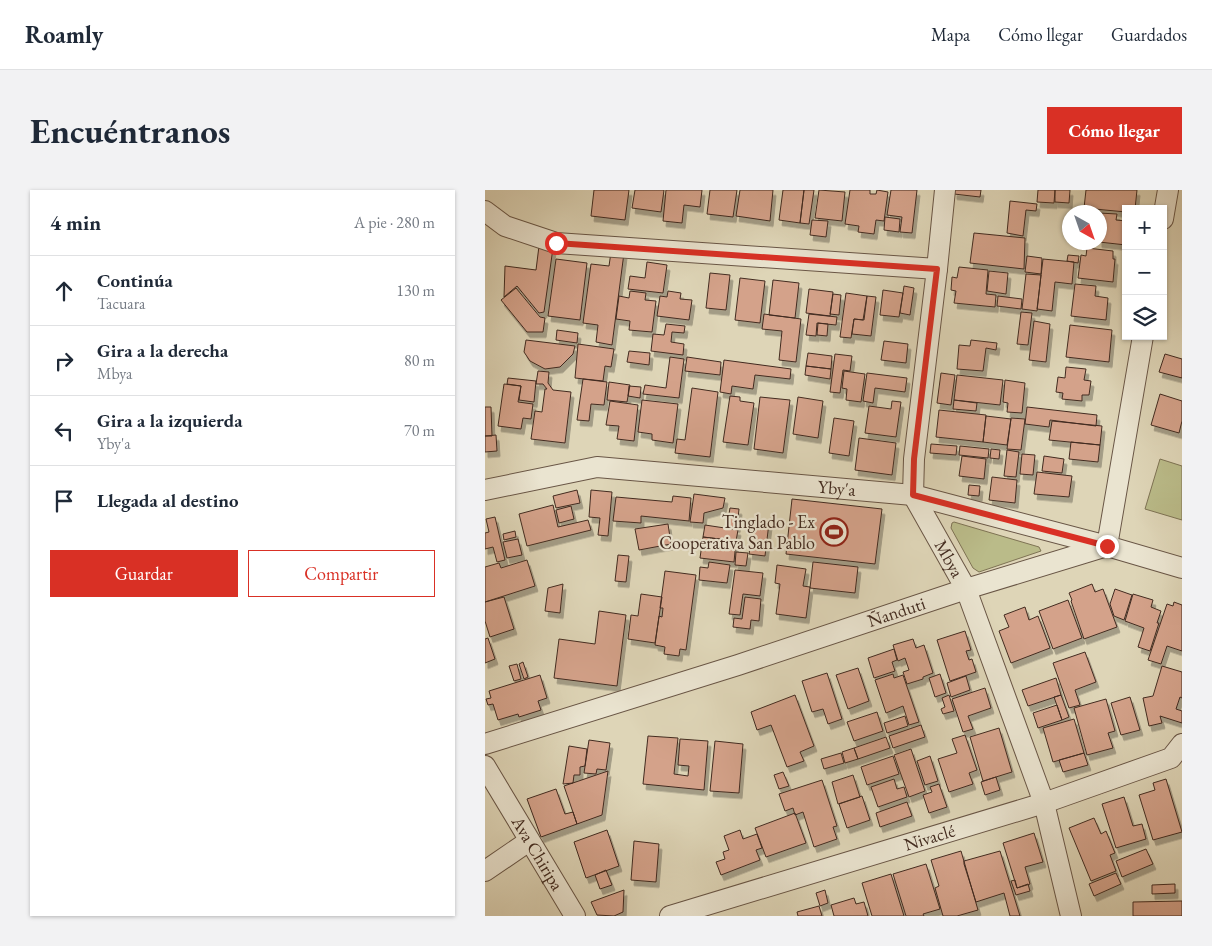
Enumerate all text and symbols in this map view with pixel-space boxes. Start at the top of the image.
text: Roamly [25,19,103,50]
text: Mapa [931,23,970,46]
text: Cómo llegar [998,23,1083,46]
text: Guardados [1111,23,1187,46]
button: Cómo llegar [1047,107,1182,154]
text: Encuéntranos [30,108,230,153]
north arrow [1062,205,1107,250]
map controls [1122,205,1167,340]
button: + [1122,205,1167,250]
text: 4 min [50,209,101,236]
text: A pie · 280 m [354,212,435,233]
route start [545,232,568,255]
button: − [1122,250,1167,295]
text: Continúa [97,268,173,293]
icon: ahead [50,277,78,305]
text: 130 m [396,280,435,301]
text: Tacuara [97,293,145,314]
button: layers [1122,295,1167,340]
text: Gira a la derecha [97,338,228,363]
icon: right [50,347,78,375]
text: 80 m [404,350,435,371]
text: Mbya [97,363,132,384]
text: Gira a la izquierda [97,408,243,433]
icon: left [50,417,78,445]
text: 70 m [404,420,435,441]
text: Yby'a [97,433,131,454]
street label: Yby'a [817,475,857,501]
icon: arrive [50,487,78,515]
text: Llegada al destino [97,488,239,513]
place label: Tinglado - Ex Cooperativa San Pablo [659,510,815,554]
sports icon: Tinglado - Ex Cooperativa San Pablo [819,517,849,547]
route end [1096,535,1119,558]
street label: Mbya [930,536,970,582]
button: Guardar [50,550,238,597]
button: Compartir [248,550,435,597]
street label: Ñanduti [864,591,929,632]
street label: Ava Chiripa [506,811,569,895]
street label: Nivaclé [901,819,958,856]

